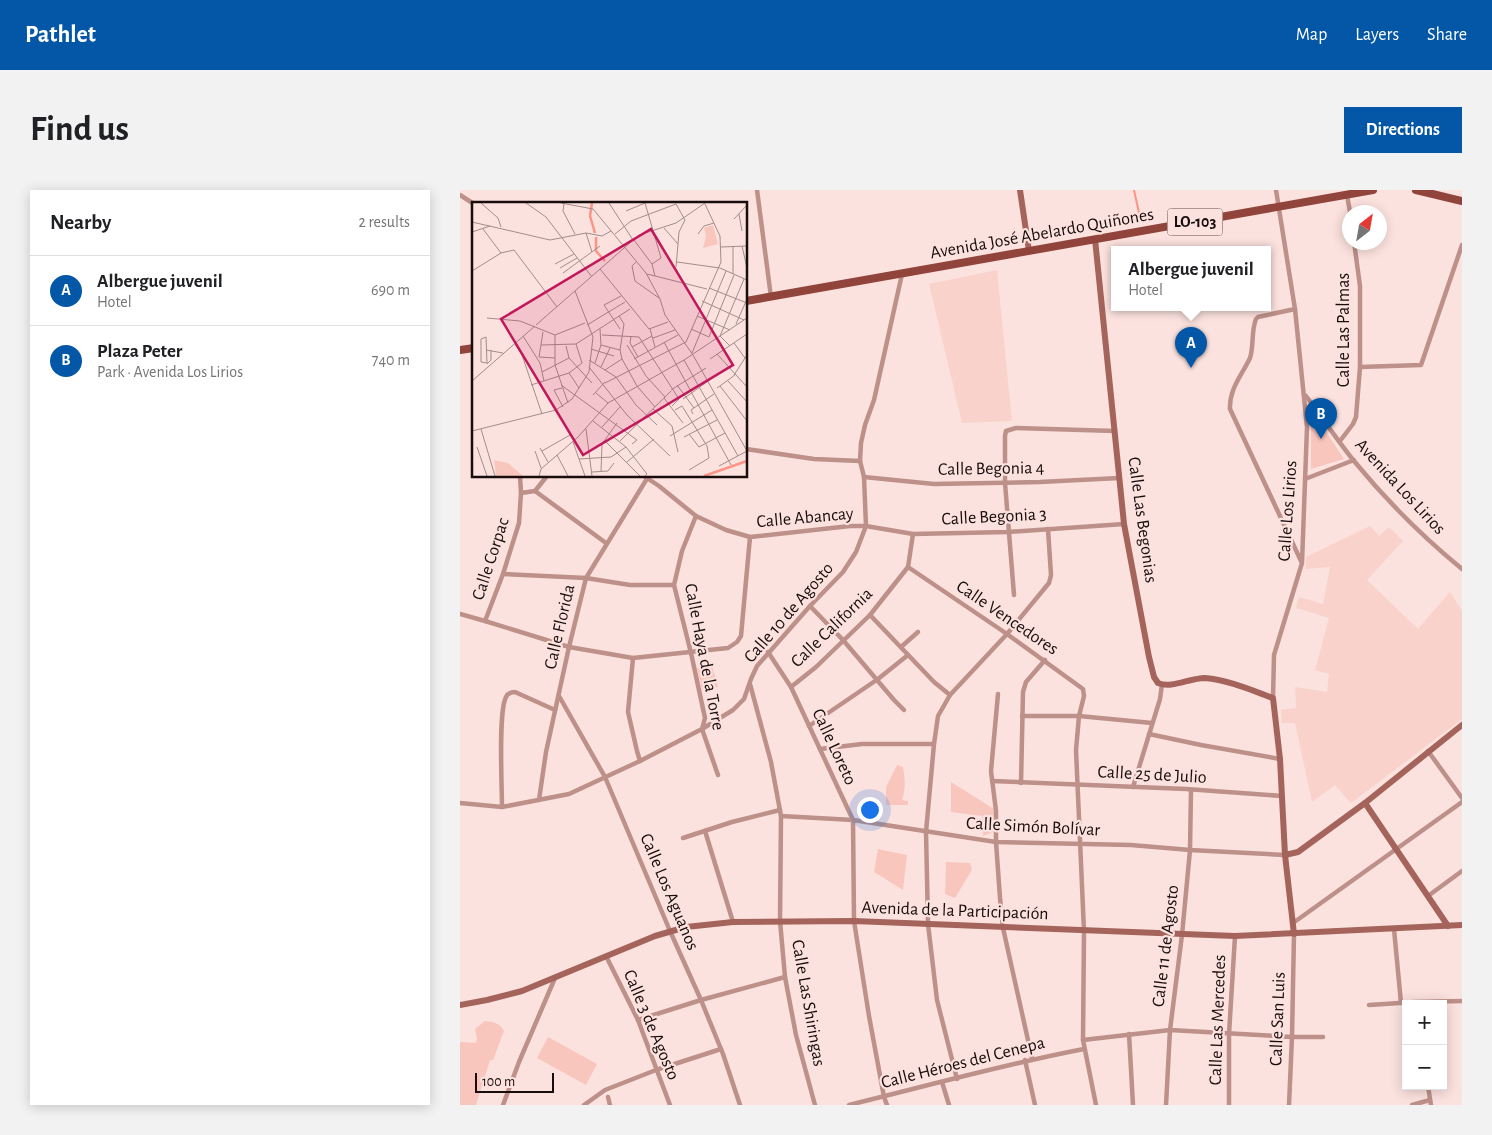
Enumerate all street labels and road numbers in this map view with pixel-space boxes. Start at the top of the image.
street label: Avenida José Abelardo Quiñones [929,205,1155,263]
road number: LO-103 [1168,208,1222,236]
street label: Calle Las Palmas [1335,273,1353,387]
street label: Avenida Los Lirios [1351,436,1449,538]
street label: Calle Las Begonias [1124,456,1160,584]
street label: Calle Begonia 4 [938,459,1045,479]
street label: Calle Los Lirios [1275,460,1301,562]
street label: Calle Abancay [756,505,855,531]
street label: Calle Begonia 3 [941,505,1047,529]
street label: Calle Corpac [469,515,513,603]
street label: Calle 10 de Agosto [741,559,837,666]
street label: Calle Vencedores [953,577,1061,659]
street label: Calle Haya de la Torre [681,582,727,732]
street label: Calle Florida [541,583,579,671]
street label: Calle California [788,585,876,671]
street label: Calle Loreto [808,706,860,788]
street label: Calle 25 de Julio [1097,763,1207,787]
street label: Calle Simón Bolívar [965,814,1101,840]
street label: Calle Los Aguanos [636,831,702,953]
street label: Calle 11 de Agosto [1150,884,1182,1008]
street label: Avenida de la Participación [861,899,1049,923]
street label: Calle Las Shiringas [788,938,828,1068]
street label: Calle Las Mercedes [1207,954,1229,1086]
street label: Calle 3 de Agosto [620,967,682,1083]
street label: Calle San Luis [1267,972,1289,1066]
street label: Calle Héroes del Cenepa [879,1034,1047,1092]

